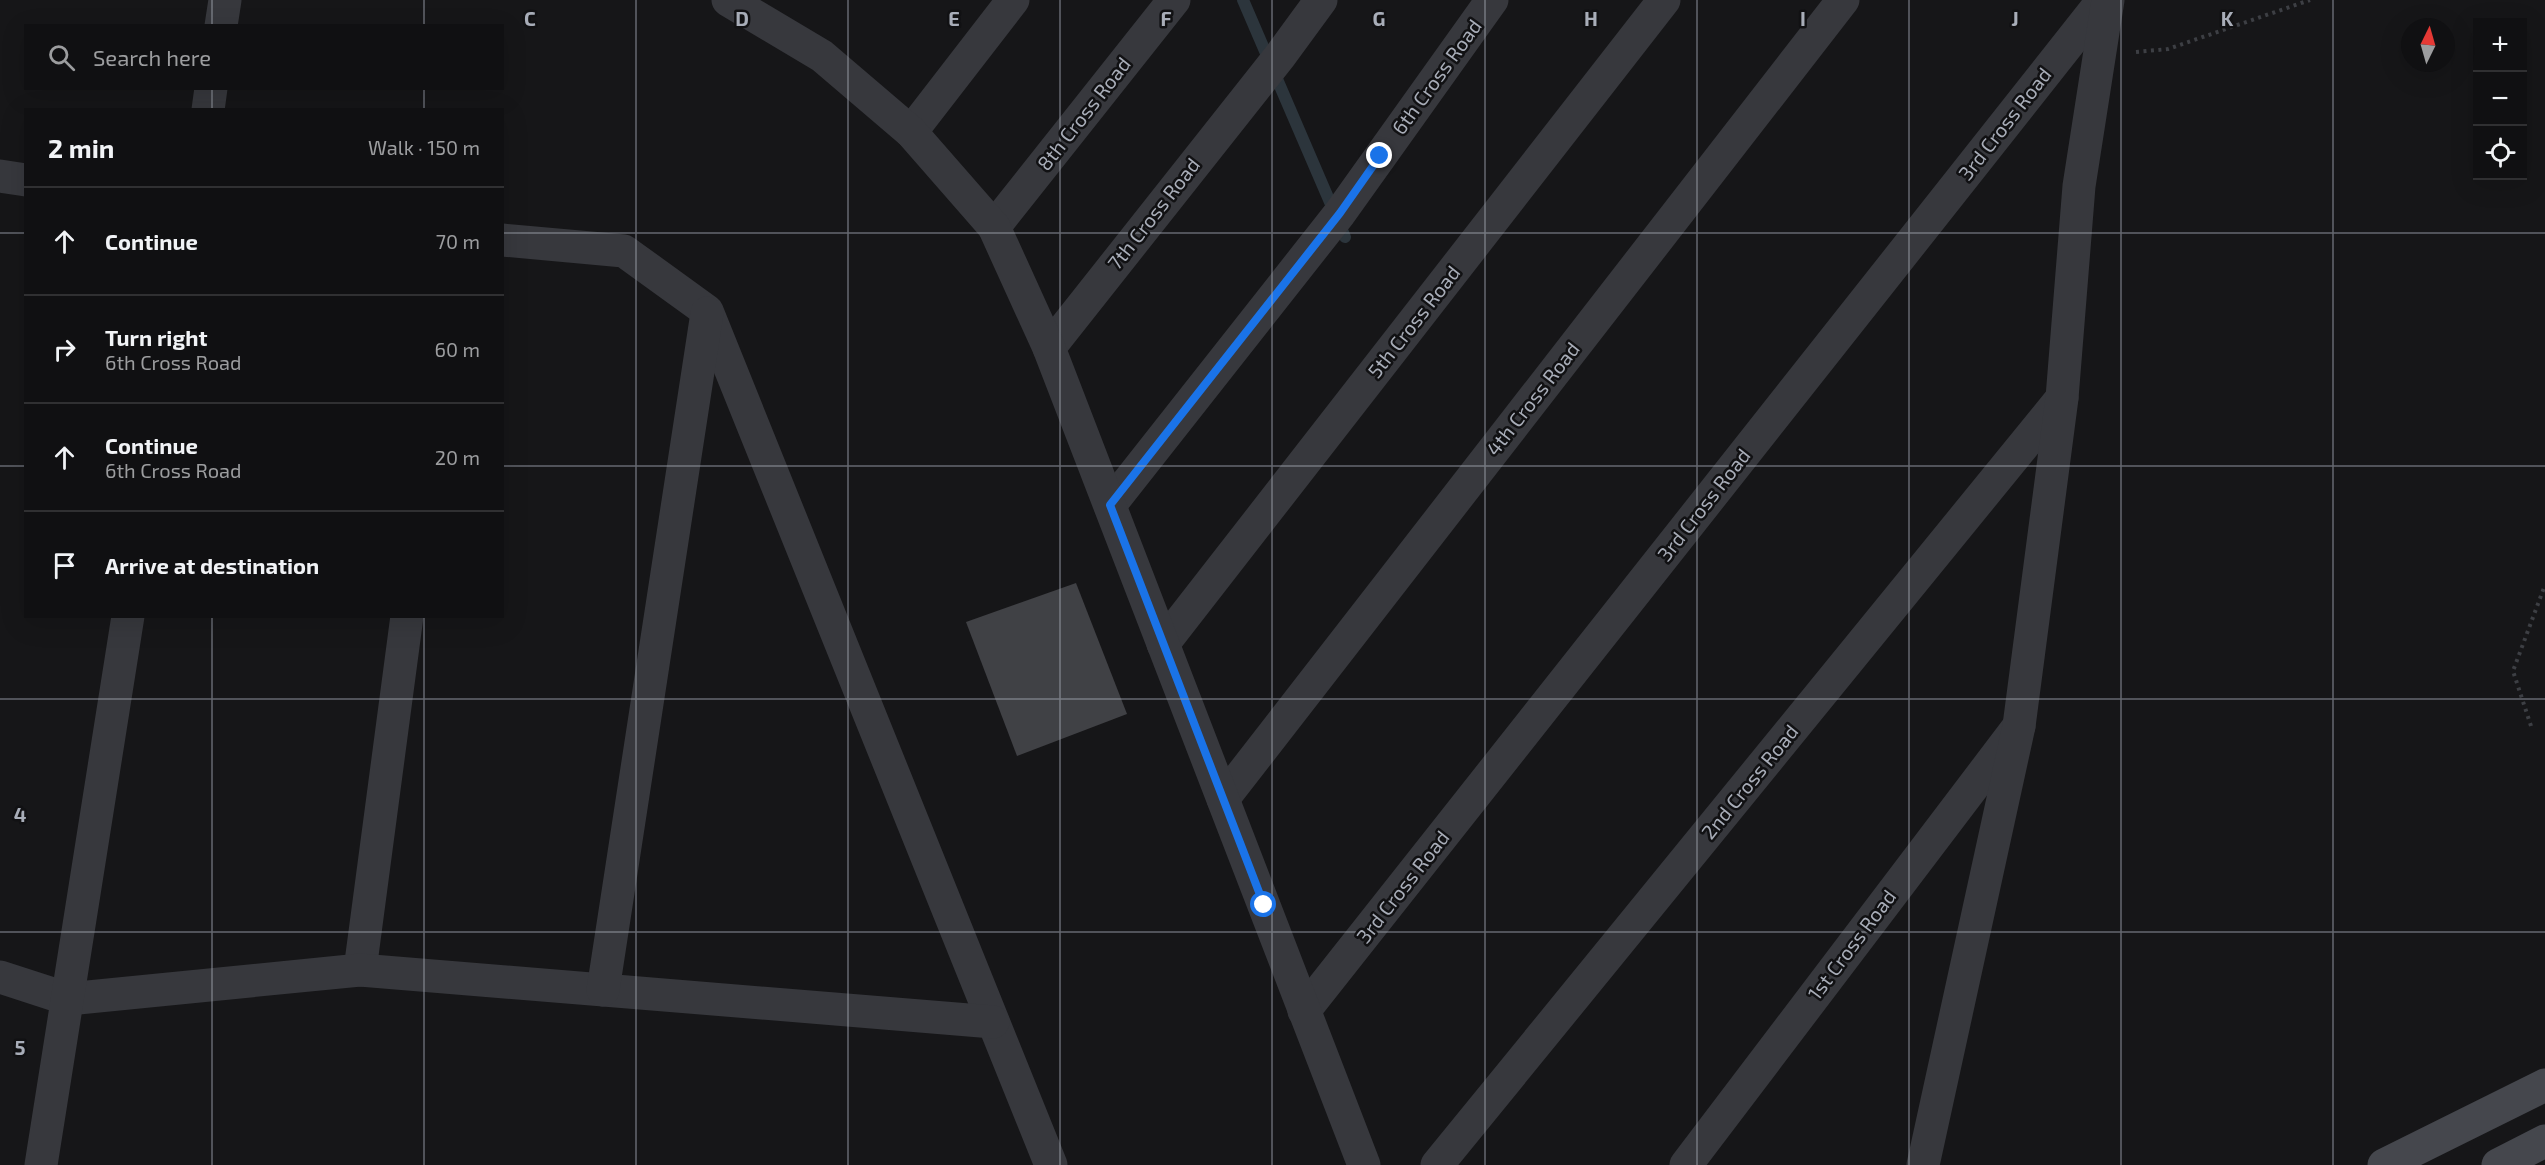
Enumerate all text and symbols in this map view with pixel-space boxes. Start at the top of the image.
text: C [524,6,536,30]
text: D [735,6,749,30]
text: E [948,6,960,30]
text: F [1160,6,1172,30]
text: G [1373,6,1385,30]
text: H [1584,6,1598,30]
text: I [1800,6,1806,30]
text: J [2011,6,2019,30]
text: K [2221,6,2234,30]
street label: 6th Cross Road [1386,14,1486,139]
north arrow [2401,18,2455,72]
map controls [2473,18,2527,180]
button: + [2473,18,2527,72]
search box [24,24,504,90]
icon: search [45,41,78,74]
text: Search here [93,44,211,70]
street label: 8th Cross Road [1032,52,1135,175]
street label: 3rd Cross Road [1953,62,2056,184]
button: − [2473,72,2527,126]
button: locate [2473,126,2527,180]
text: 2 min [48,132,114,163]
text: Walk · 150 m [368,135,480,159]
route end [1366,142,1392,168]
street label: 7th Cross Road [1102,153,1204,274]
icon: ahead [48,225,81,258]
text: Continue [105,228,198,254]
text: 70 m [436,229,480,253]
street label: 5th Cross Road [1362,260,1464,382]
text: Turn right [105,324,207,350]
icon: right [48,333,81,366]
text: 60 m [435,337,480,361]
street label: 4th Cross Road [1480,337,1584,460]
text: 6th Cross Road [105,350,242,374]
text: Continue [105,432,198,458]
icon: ahead [48,441,81,474]
street label: 3rd Cross Road [1652,443,1755,565]
text: 20 m [435,445,480,469]
text: 6th Cross Road [105,458,242,482]
icon: arrive [48,549,81,582]
text: Arrive at destination [105,552,319,578]
street label: 2nd Cross Road [1696,719,1803,843]
text: 4 [14,802,27,826]
street label: 3rd Cross Road [1351,825,1454,947]
street label: 1st Cross Road [1802,885,1900,1004]
route start [1250,891,1276,917]
text: 5 [14,1035,26,1059]

